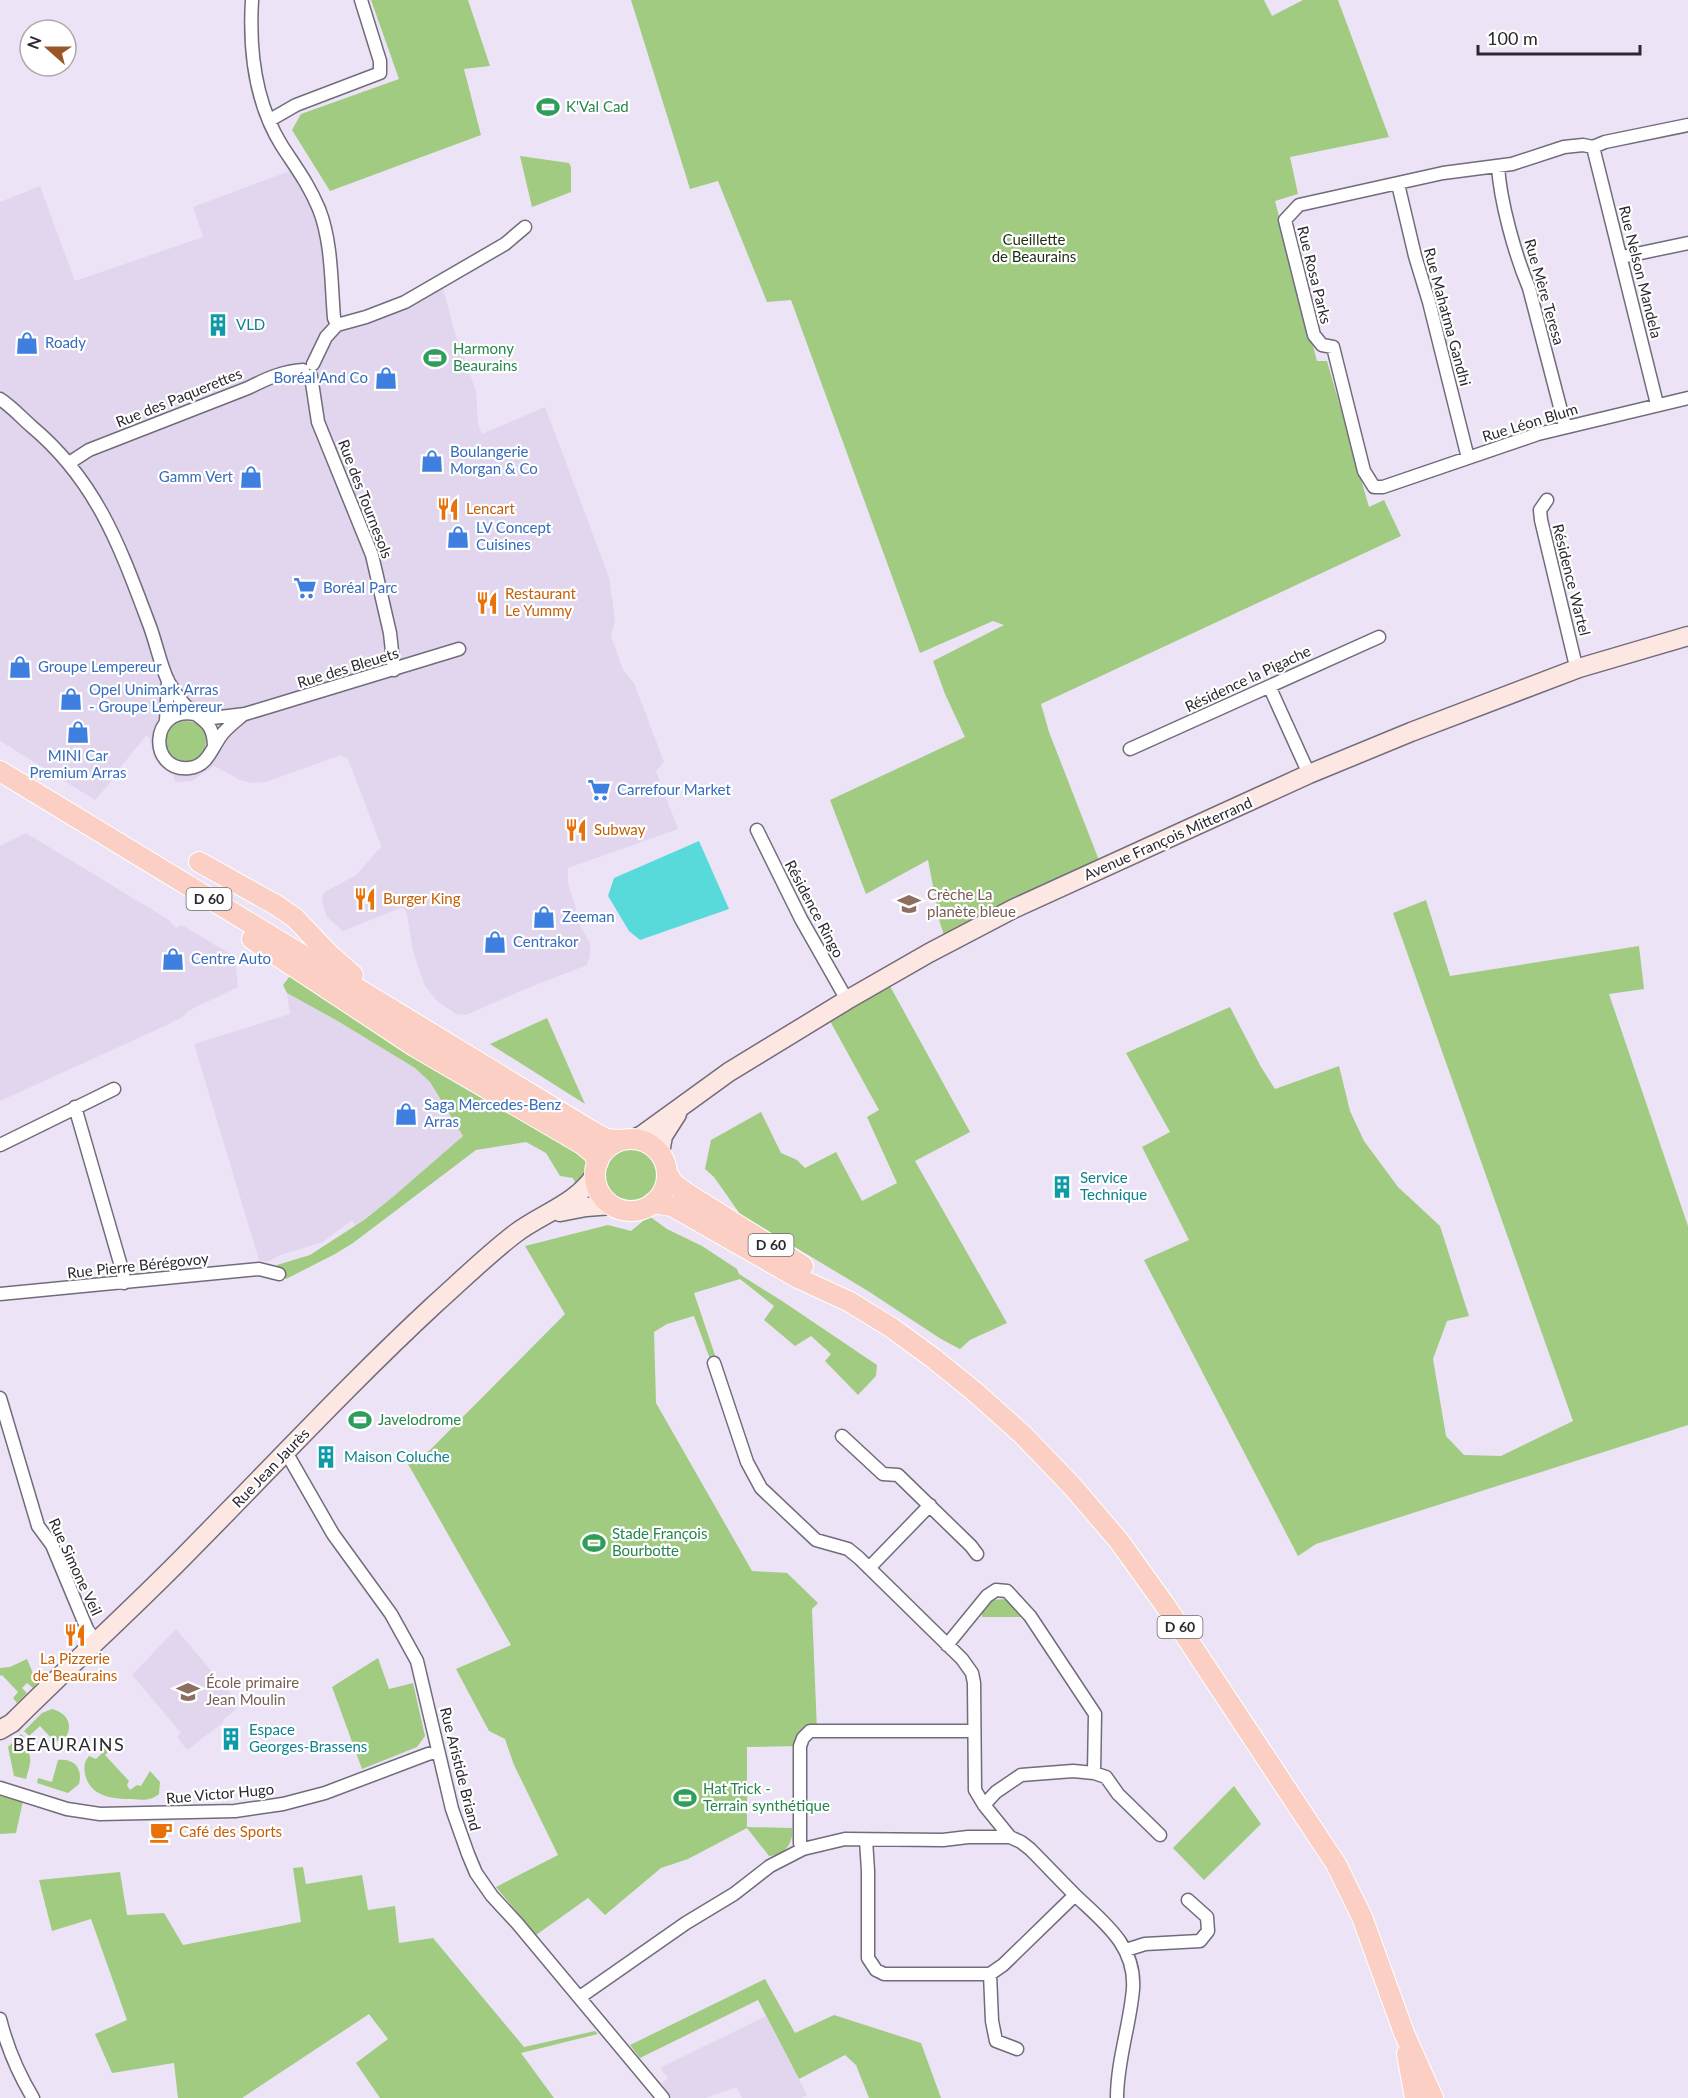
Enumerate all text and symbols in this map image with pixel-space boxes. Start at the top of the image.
north arrow [18,18,78,78]
scale bar [1478,18,1640,56]
text: 100 m [1487,27,1538,49]
text: N [22,33,45,52]
sports icon: K'Val Cad [535,94,561,120]
place label: K'Val Cad [566,97,629,115]
street label: Rue Nelson Mandela [1616,204,1666,340]
street label: Rue Rosa Parks [1294,224,1336,326]
park label: Cueillette de Beaurains [992,230,1076,265]
street label: Rue Mère Teresa [1521,237,1569,347]
street label: Rue Mahatma Gandhi [1421,246,1475,388]
building icon: VLD [205,312,231,338]
place label: VLD [236,315,265,333]
shop icon: Roady [14,330,40,356]
place label: Roady [45,333,86,351]
place label: Harmony Beaurains [453,339,518,374]
sports icon: Harmony Beaurains [422,345,448,371]
street label: Rue des Paquerettes [113,364,244,431]
shop icon: Boréal And Co [373,365,399,391]
place label: Boréal And Co [273,368,368,386]
street label: Rue Léon Blum [1480,399,1580,445]
street label: Rue des Tournesols [335,437,397,561]
place label: Boulangerie Morgan & Co [450,442,538,477]
shop icon: Boulangerie Morgan & Co [419,448,445,474]
shop icon: Gamm Vert [238,464,264,490]
place label: Gamm Vert [159,467,234,485]
restaurant icon: Lencart [435,496,461,522]
place label: Lencart [466,499,516,517]
place label: LV Concept Cuisines [476,518,552,553]
street label: Résidence Wartel [1549,522,1595,638]
shop icon: LV Concept Cuisines [445,524,471,550]
supermarket icon: Boréal Parc [292,575,318,601]
place label: Boréal Parc [323,578,398,596]
place label: Restaurant Le Yummy [505,584,577,619]
restaurant icon: Restaurant Le Yummy [474,590,500,616]
street label: Résidence la Pigache [1182,641,1313,715]
street label: Rue des Bleuets [295,643,401,691]
shop icon: Groupe Lempereur [7,654,33,680]
place label: Groupe Lempereur [38,657,162,675]
place label: Opel Unimark Arras - Groupe Lempereur [89,680,223,715]
shop icon: Opel Unimark Arras - Groupe Lempereur [58,686,84,712]
shop icon: MINI Car Premium Arras [65,719,91,745]
place label: MINI Car Premium Arras [30,746,126,781]
supermarket icon: Carrefour Market [586,777,612,803]
place label: Carrefour Market [617,780,731,798]
street label: Avenue François Mitterrand [1081,793,1255,883]
restaurant icon: Subway [563,817,589,843]
place label: Subway [594,820,646,838]
street label: Résidence Ringo [782,857,848,960]
place label: Crèche La planète bleue [927,885,1016,920]
restaurant icon: Burger King [352,886,378,912]
road number: D 60 [186,888,232,910]
place label: Burger King [383,889,461,907]
school or university icon: Crèche La planète bleue [896,891,922,917]
shop icon: Zeeman [531,904,557,930]
place label: Zeeman [562,907,615,925]
shop icon: Centrakor [482,929,508,955]
place label: Centrakor [513,932,579,950]
shop icon: Centre Auto [160,946,186,972]
place label: Centre Auto [191,949,271,967]
place label: Saga Mercedes-Benz Arras [424,1095,562,1130]
shop icon: Saga Mercedes-Benz Arras [393,1101,419,1127]
place label: Service Technique [1080,1168,1147,1203]
building icon: Service Technique [1049,1174,1075,1200]
road number: D 60 [748,1234,794,1256]
street label: Rue Pierre Bérégovoy [66,1249,210,1281]
sports icon: Javelodrome [347,1407,373,1433]
place label: Javelodrome [378,1410,461,1428]
street label: Rue Jean Jaurès [228,1424,313,1511]
building icon: Maison Coluche [313,1444,339,1470]
place label: Maison Coluche [344,1447,450,1465]
street label: Rue Simone Veil [45,1515,106,1618]
place label: Stade François Bourbotte [612,1524,707,1559]
sports icon: Stade François Bourbotte [581,1530,607,1556]
road number: D 60 [1158,1616,1202,1638]
restaurant icon: La Pizzerie de Beaurains [62,1622,88,1648]
place label: La Pizzerie de Beaurains [33,1649,117,1684]
place label: École primaire Jean Moulin [206,1673,299,1708]
school or university icon: École primaire Jean Moulin [175,1679,201,1705]
street label: Rue Aristide Briand [437,1705,485,1832]
place label: Espace Georges-Brassens [249,1720,367,1755]
building icon: Espace Georges-Brassens [218,1726,244,1752]
district label: BEAURAINS [13,1733,125,1755]
street label: Rue Victor Hugo [165,1779,275,1807]
place label: Hat Trick - Terrain synthétique [703,1779,830,1814]
sports icon: Hat Trick - Terrain synthétique [672,1785,698,1811]
cafe icon: Café des Sports [148,1819,174,1845]
place label: Café des Sports [179,1822,282,1840]

